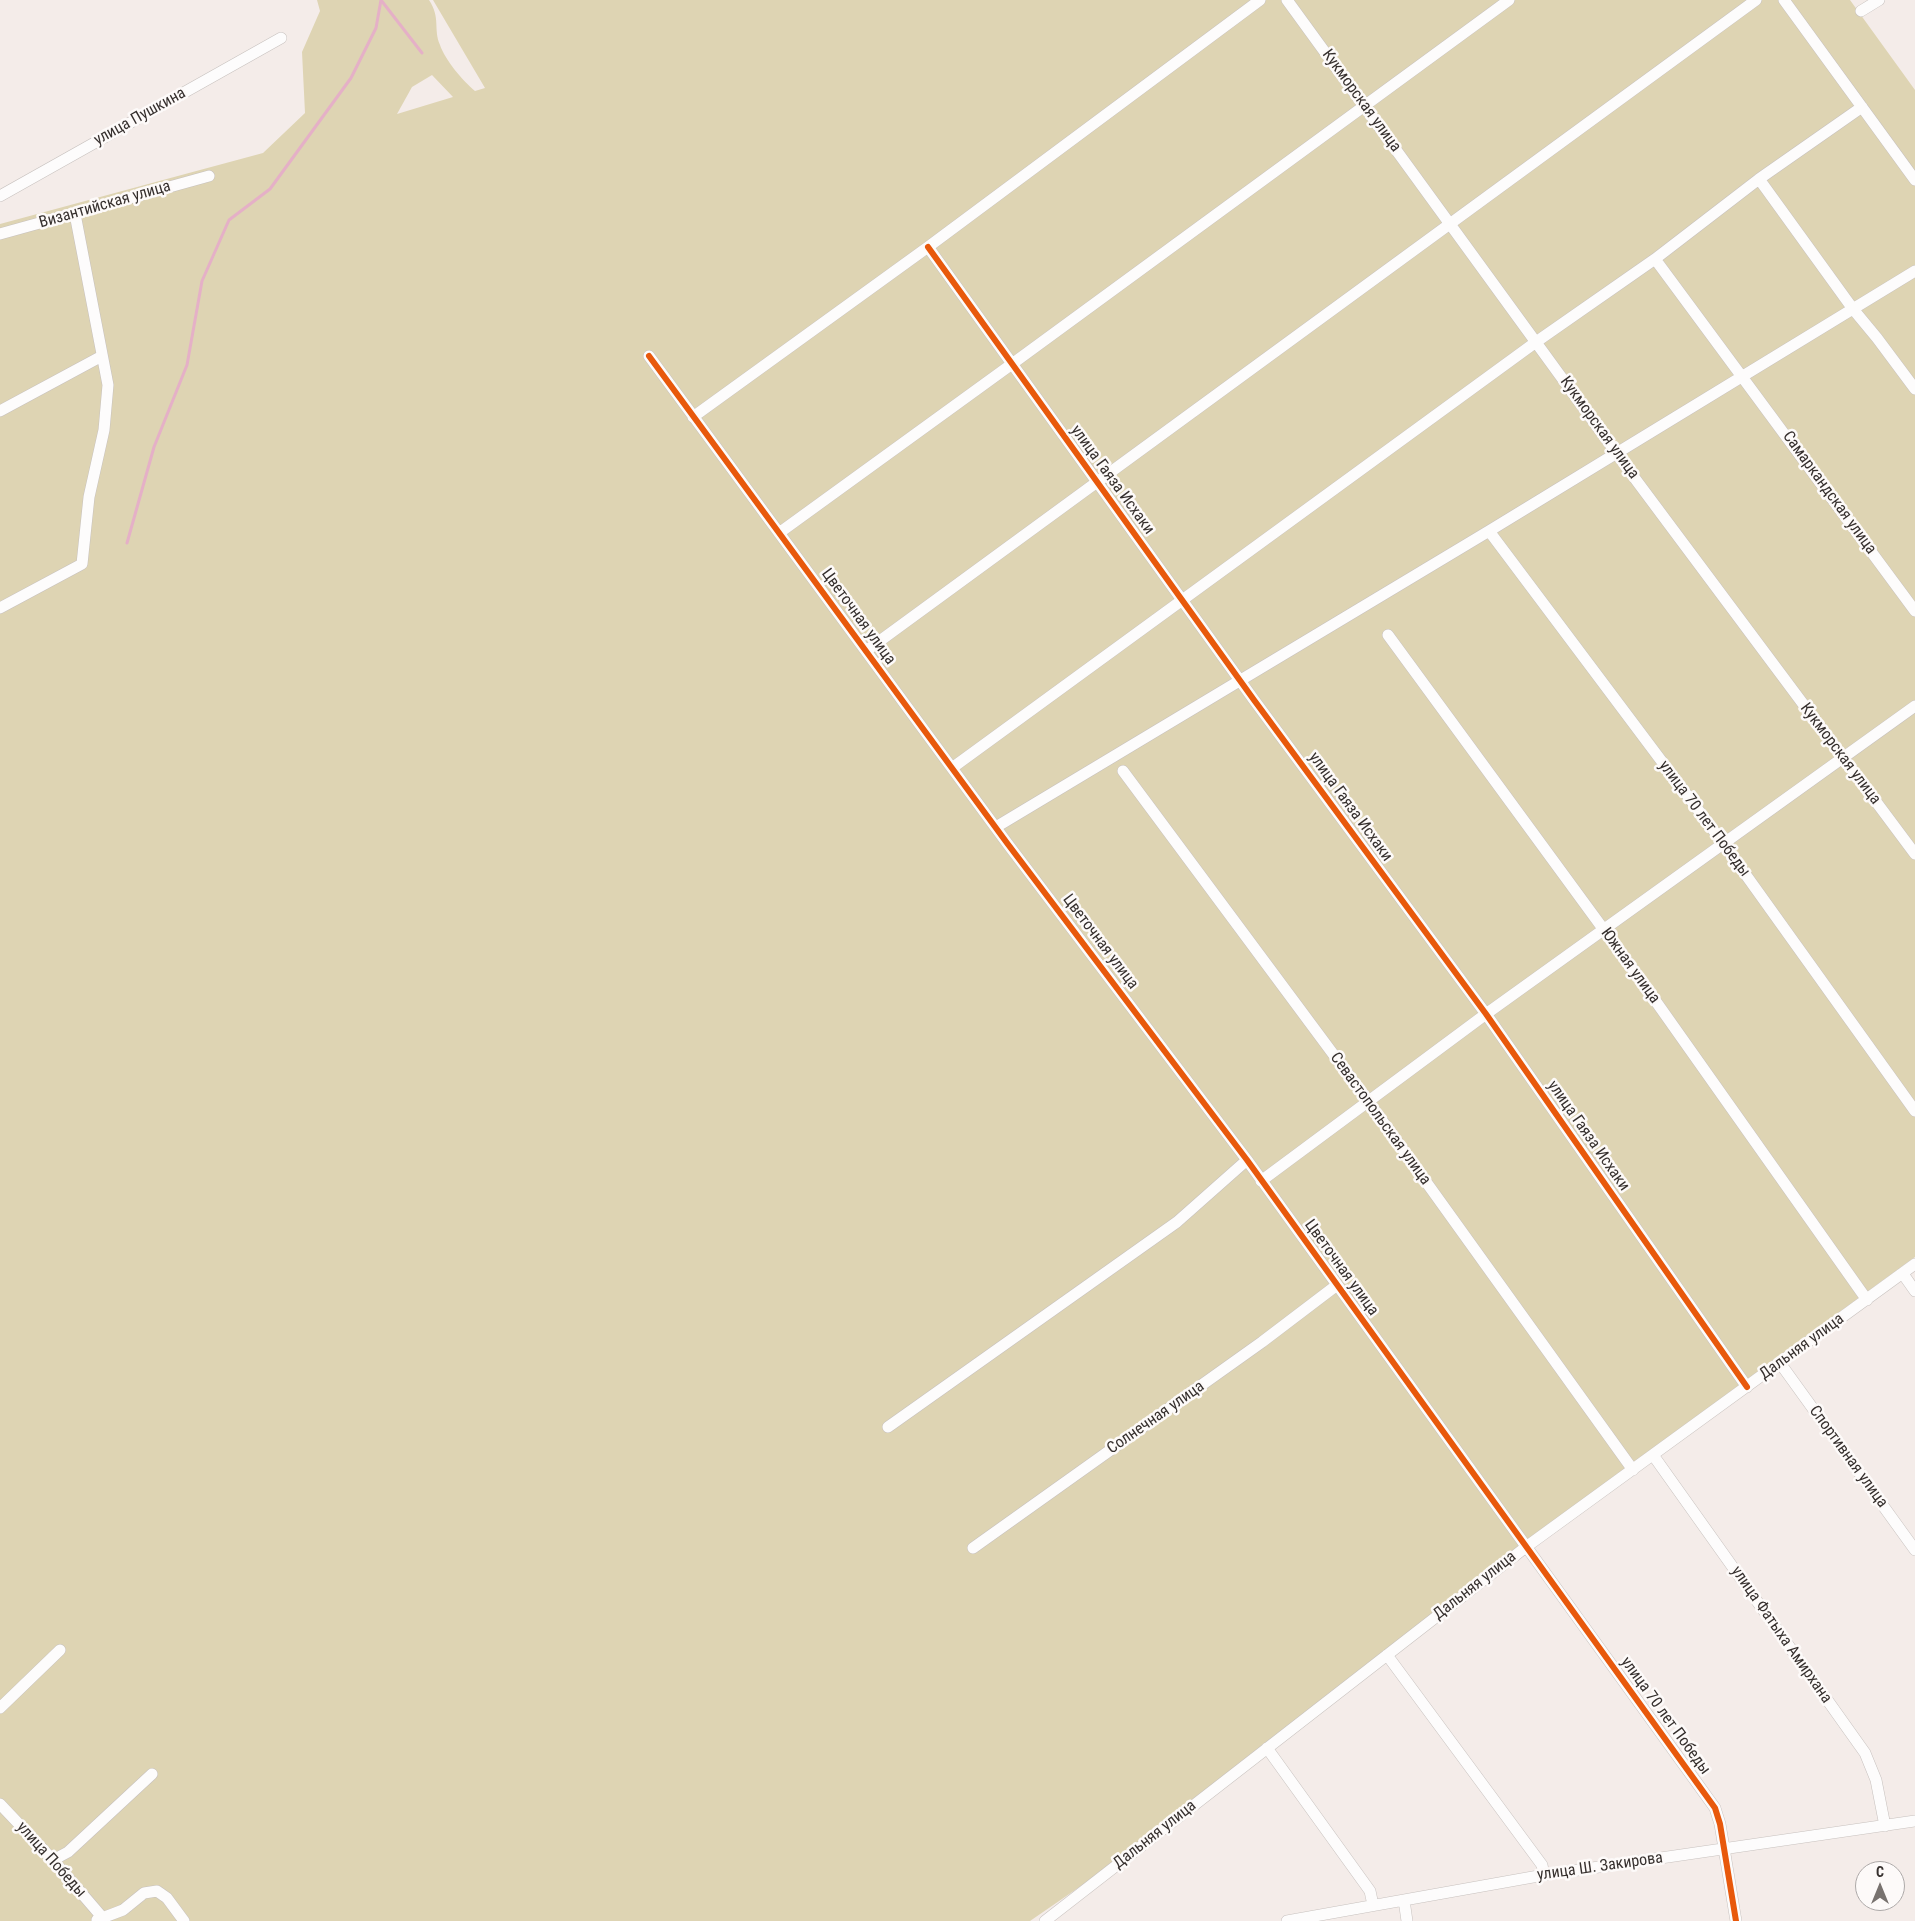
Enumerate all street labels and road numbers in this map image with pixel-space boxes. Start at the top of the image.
street label: Кукморская улица [1317,46,1405,156]
street label: улица Пушкина [91,84,189,150]
street label: Византийская улица [37,177,173,233]
street label: Кукморская улица [1555,373,1643,483]
street label: улица Гаяза Исхаки [1066,422,1158,538]
street label: Самаркандская улица [1778,428,1880,558]
street label: Цветочная улица [817,565,899,669]
street label: Кукморская улица [1796,699,1884,809]
street label: улица Гаяза Исхаки [1304,749,1396,865]
street label: улица 70 лет Победы [1654,757,1754,881]
street label: Цветочная улица [1058,891,1142,993]
street label: Южная улица [1596,924,1664,1008]
street label: Севастопольская улица [1326,1049,1434,1189]
street label: улица Гаяза Исхаки [1543,1077,1633,1195]
street label: Цветочная улица [1300,1216,1382,1320]
street label: Дальняя улица [1756,1310,1848,1384]
street label: Солнечная улица [1104,1377,1208,1459]
street label: Спортивная улица [1805,1402,1891,1512]
street label: Дальняя улица [1430,1548,1520,1624]
street label: улица Фатыха Амирхана [1726,1563,1836,1707]
street label: улица 70 лет Победы [1616,1653,1714,1779]
street label: Дальняя улица [1110,1797,1200,1873]
street label: улица Победы [12,1818,90,1902]
street label: улица Ш. Закирова [1536,1849,1664,1885]

